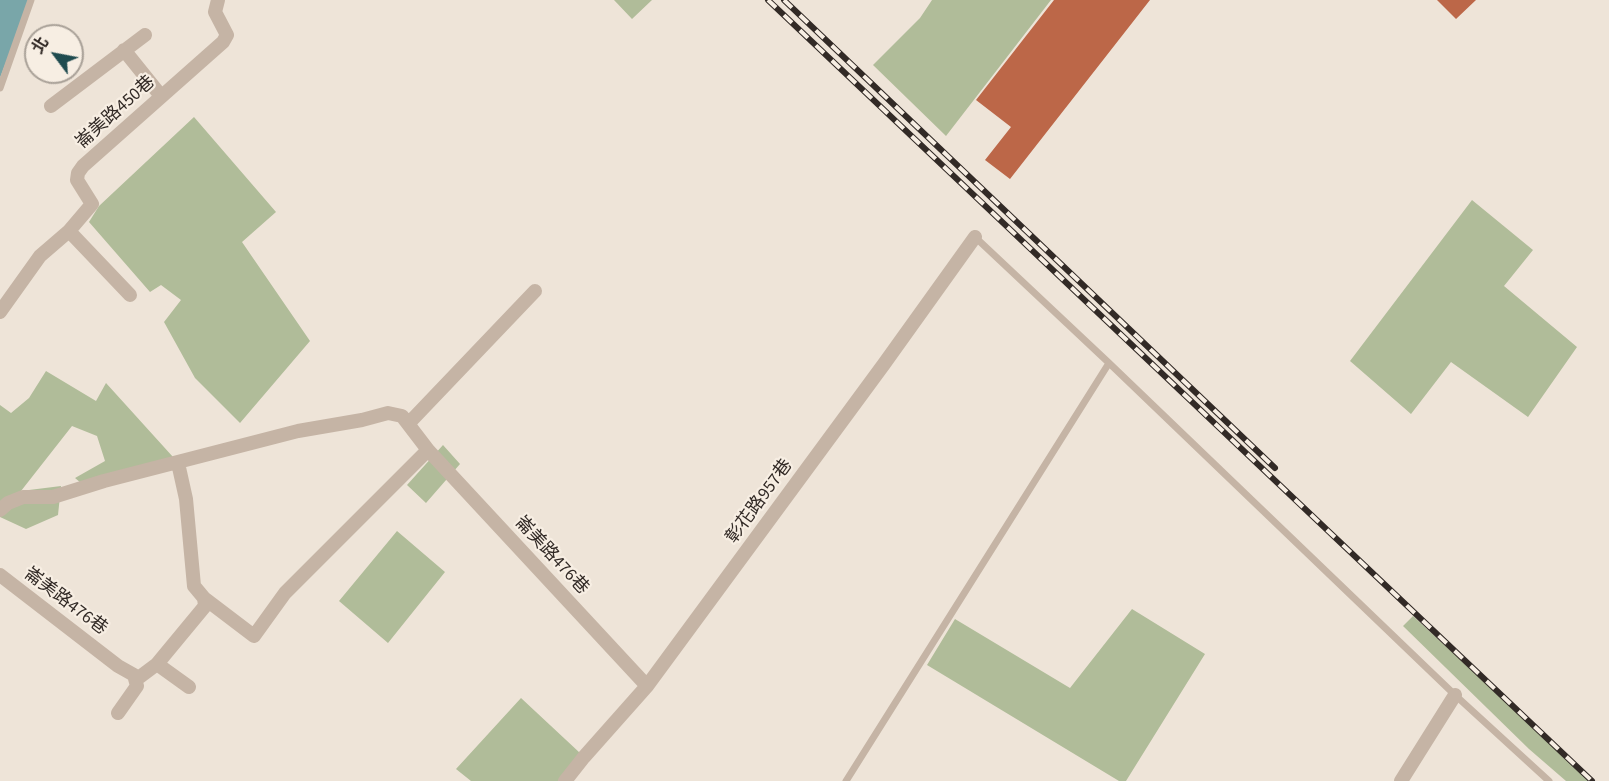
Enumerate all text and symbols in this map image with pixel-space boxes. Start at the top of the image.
north arrow [24,24,84,84]
text: 北 [27,33,54,58]
street label: 崙美路450巷 [72,72,160,154]
street label: 彰花路957巷 [722,456,798,548]
street label: 崙美路476巷 [509,512,593,600]
street label: 崙美路476巷 [19,564,111,640]

